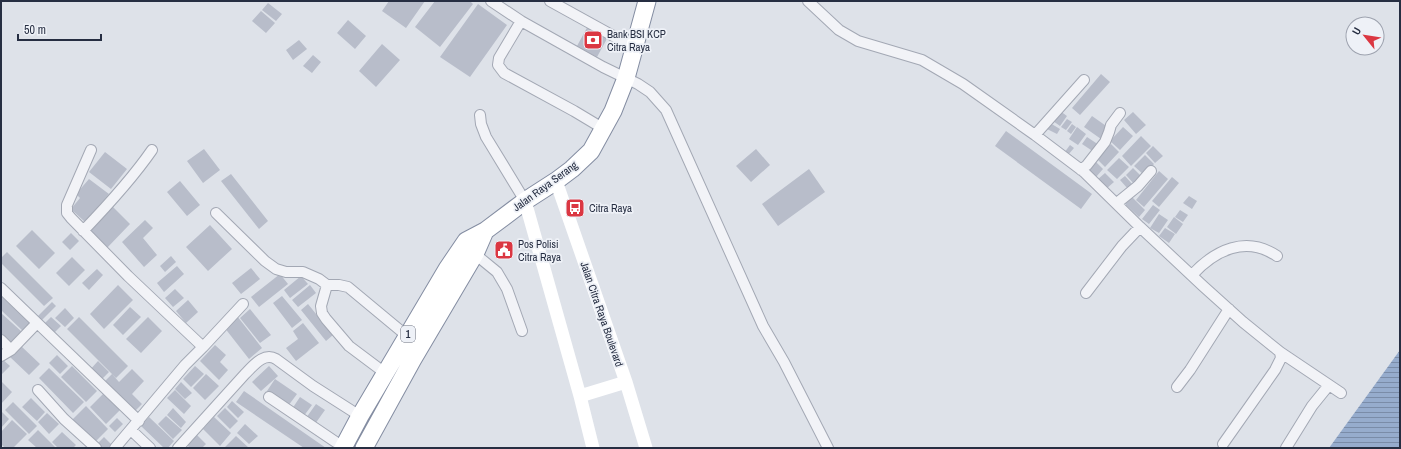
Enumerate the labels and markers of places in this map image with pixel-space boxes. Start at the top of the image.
place label: Bank BSI KCP Citra Raya [607,27,666,54]
bank icon: Bank BSI KCP Citra Raya [582,29,604,51]
bus stop icon: Citra Raya [564,197,586,219]
place label: Citra Raya [589,201,632,215]
place label: Pos Polisi Citra Raya [518,237,561,264]
public building icon: Pos Polisi Citra Raya [493,239,515,261]

